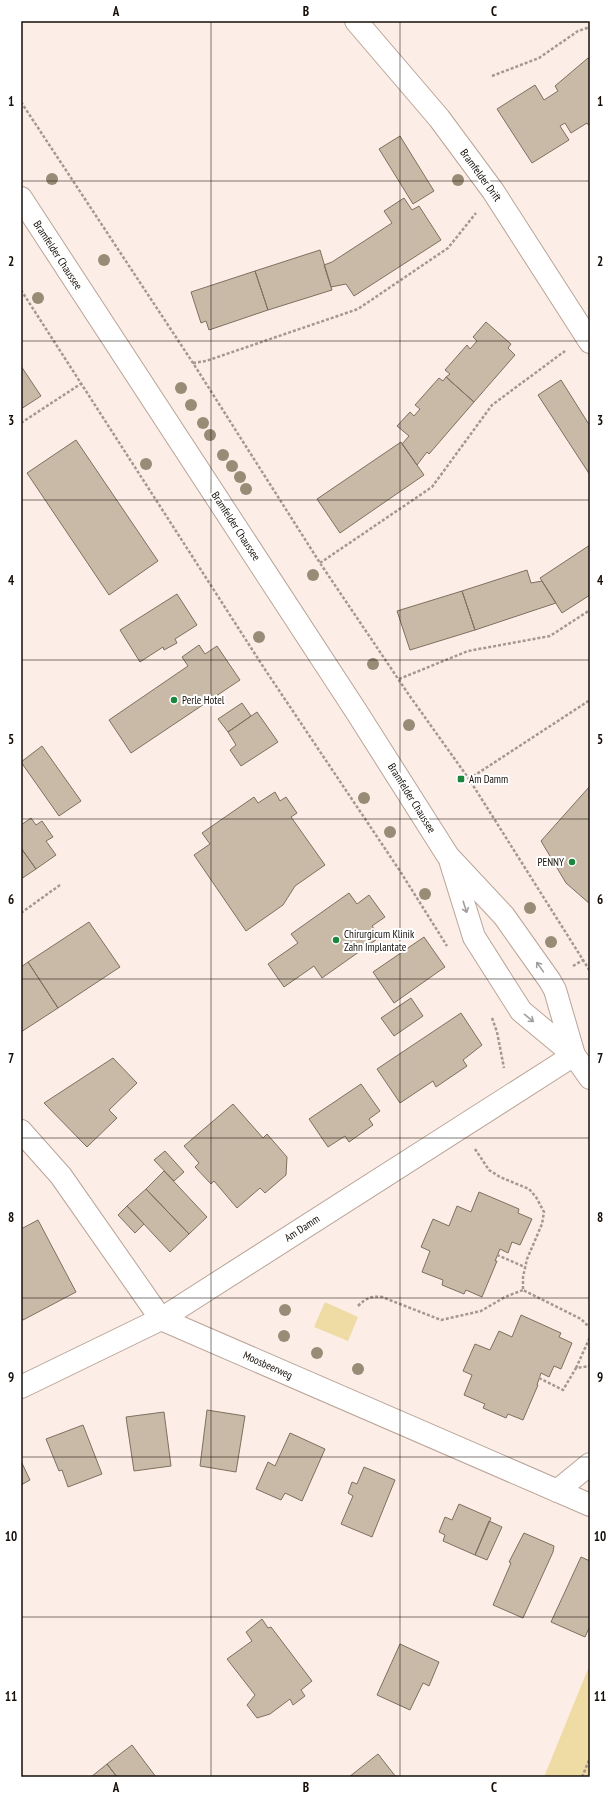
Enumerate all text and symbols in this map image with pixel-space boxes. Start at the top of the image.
text: A [112,3,120,20]
text: B [303,3,309,20]
text: C [491,3,497,20]
text: 1 [8,93,14,110]
text: 1 [597,93,603,110]
street label: Bramfelder Drift [457,146,505,204]
street label: Bramfelder Chaussee [30,218,86,293]
text: 2 [8,253,14,270]
text: 2 [597,253,603,270]
text: 3 [8,412,14,429]
text: 3 [597,412,603,429]
street label: Bramfelder Chaussee [208,489,264,564]
text: 4 [8,572,15,589]
text: 4 [597,572,604,589]
place label: Perle Hotel [182,693,225,707]
marker: Perle Hotel [169,695,179,705]
text: 5 [8,731,14,748]
text: 5 [597,731,603,748]
street label: Bramfelder Chaussee [385,760,439,836]
place label: Am Damm [469,772,508,786]
marker: Am Damm [456,774,466,784]
place label: PENNY [537,855,564,869]
marker: PENNY [567,857,577,867]
text: 6 [8,891,14,908]
text: 6 [597,891,603,908]
one-way arrow [461,900,469,912]
place label: Chirurgicum Klinik Zahn Implantate [344,927,415,954]
marker: Chirurgicum Klinik Zahn Implantate [331,935,341,945]
one-way arrow [536,962,544,973]
one-way arrow [523,1013,534,1022]
text: 7 [8,1050,14,1067]
text: 7 [597,1050,603,1067]
text: 8 [8,1209,14,1226]
text: 8 [597,1209,603,1226]
street label: Am Damm [282,1211,322,1245]
street label: Moosbeerweg [241,1348,295,1382]
text: 9 [8,1369,14,1386]
text: 9 [597,1369,603,1386]
text: 10 [5,1528,17,1545]
text: 10 [594,1528,606,1545]
text: 11 [5,1688,17,1705]
text: 11 [594,1688,606,1705]
text: A [112,1779,120,1796]
text: B [303,1779,309,1796]
text: C [491,1779,497,1796]

